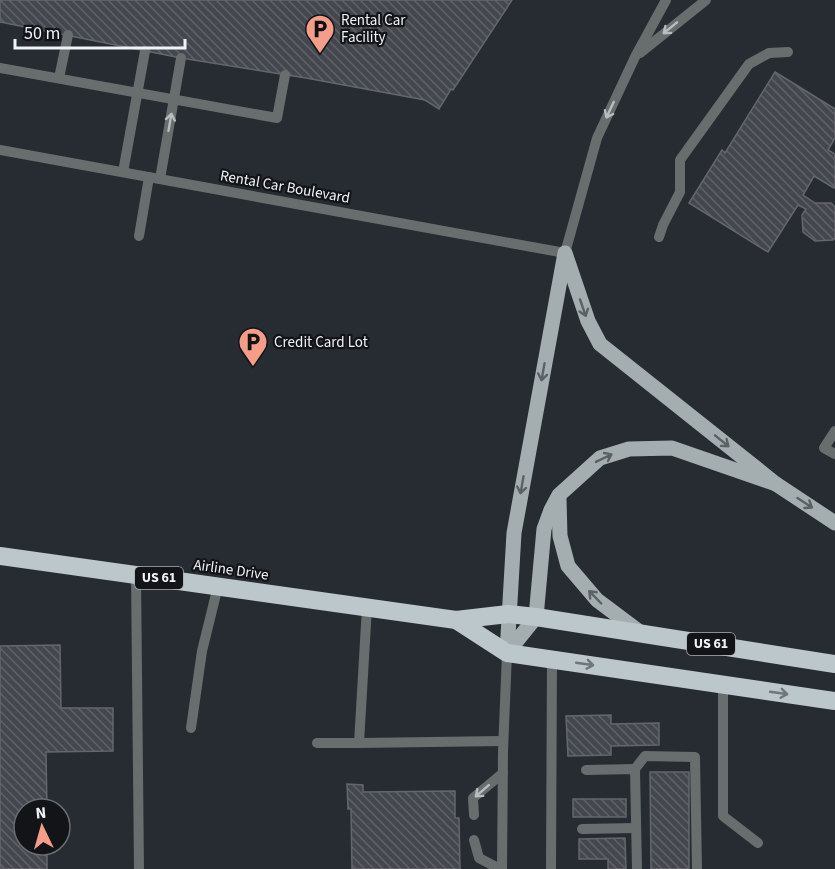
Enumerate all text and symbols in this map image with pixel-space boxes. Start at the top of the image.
place label: Rental Car Facility [341,10,406,48]
scale bar [15,12,184,50]
parking icon: Rental Car Facility [304,13,336,55]
text: 50 m [24,21,60,46]
one-way arrow [662,22,678,35]
one-way arrow [604,100,616,118]
one-way arrow [165,112,176,132]
street label: Rental Car Boulevard [218,165,352,209]
one-way arrow [579,298,590,317]
parking icon: Credit Card Lot [237,326,269,368]
place label: Credit Card Lot [274,332,368,353]
one-way arrow [537,362,548,382]
one-way arrow [714,434,729,448]
one-way arrow [595,452,613,464]
one-way arrow [516,475,527,495]
one-way arrow [797,497,814,510]
street label: Airline Drive [192,554,270,586]
road number: US 61 [135,567,183,589]
one-way arrow [588,589,603,604]
road number: US 61 [687,633,735,655]
one-way arrow [575,659,595,670]
one-way arrow [769,687,788,698]
one-way arrow [474,784,490,797]
north arrow [12,797,72,857]
text: N [35,802,47,824]

